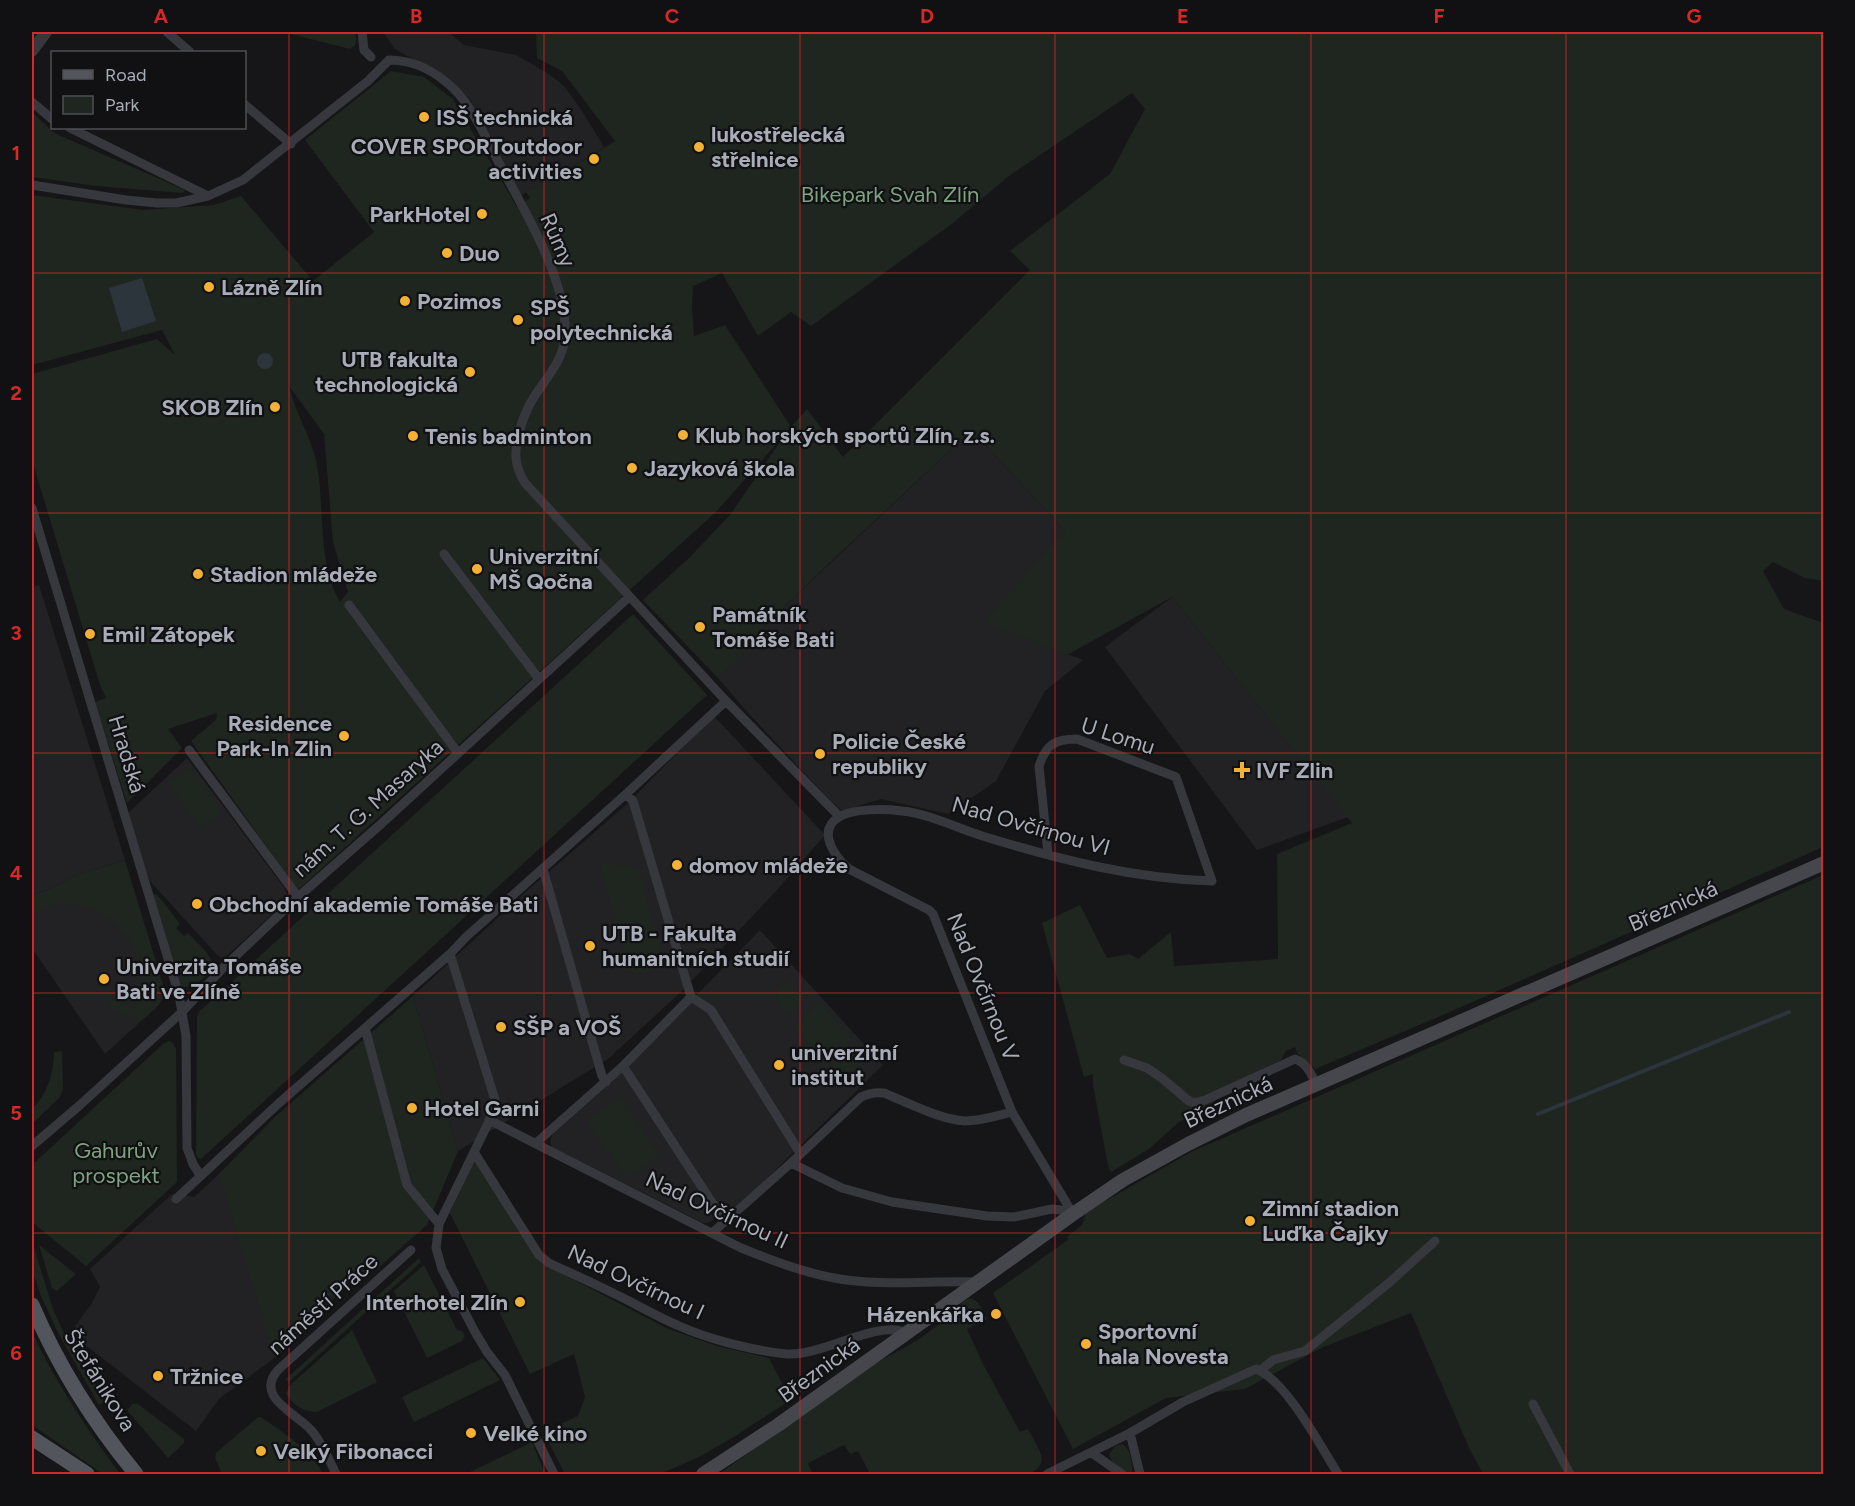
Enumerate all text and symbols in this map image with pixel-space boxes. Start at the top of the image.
text: A [154,4,169,28]
text: B [410,4,422,28]
text: C [665,4,679,28]
text: D [920,4,934,28]
text: E [1177,4,1189,28]
text: F [1433,4,1445,28]
text: G [1687,4,1702,28]
legend [51,51,246,129]
text: Road [105,64,146,86]
text: Park [105,94,140,116]
place label: ISŠ technická [436,104,573,131]
marker: ISŠ technická [417,110,431,124]
place label: lukostřelecká střelnice [711,121,845,173]
place label: COVER SPORToutdoor activities [351,133,583,185]
marker: lukostřelecká střelnice [692,140,706,154]
text: 1 [12,141,20,165]
marker: COVER SPORToutdoor activities [587,152,601,166]
park label: Bikepark Svah Zlín [801,181,979,208]
place label: ParkHotel [370,201,470,228]
marker: ParkHotel [475,207,489,221]
street label: Růmy [534,209,582,272]
place label: Duo [459,240,500,267]
marker: Duo [440,246,454,260]
place label: Lázně Zlín [221,274,323,301]
marker: Lázně Zlín [202,280,216,294]
place label: Pozimos [417,288,501,315]
marker: Pozimos [398,294,412,308]
place label: SPŠ polytechnická [530,294,673,346]
marker: SPŠ polytechnická [511,313,525,327]
place label: UTB fakulta technologická [315,346,458,398]
marker: UTB fakulta technologická [463,365,477,379]
text: 2 [10,381,22,405]
place label: SKOB Zlín [161,394,263,421]
marker: SKOB Zlín [268,400,282,414]
place label: Klub horských sportů Zlín, z.s. [695,422,995,449]
place label: Tenis badminton [425,423,592,450]
marker: Klub horských sportů Zlín, z.s. [676,428,690,442]
marker: Tenis badminton [406,429,420,443]
place label: Jazyková škola [644,455,795,482]
marker: Jazyková škola [625,461,639,475]
place label: Univerzitní MŠ Qočna [489,543,600,595]
place label: Stadion mládeže [210,561,377,588]
marker: Univerzitní MŠ Qočna [470,562,484,576]
marker: Stadion mládeže [191,567,205,581]
place label: Památník Tomáše Bati [712,601,835,653]
marker: Památník Tomáše Bati [693,620,707,634]
text: 3 [10,621,22,645]
place label: Emil Zátopek [102,621,235,648]
marker: Emil Zátopek [83,627,97,641]
place label: Residence Park-In Zlin [216,710,332,762]
street label: U Lomu [1078,711,1158,761]
street label: Hradská [102,712,152,796]
place label: Policie České republiky [832,728,966,780]
marker: Residence Park-In Zlin [337,729,351,743]
street label: nám. T. G. Masaryka [287,733,449,883]
marker: Policie České republiky [813,747,827,761]
place label: IVF Zlin [1256,757,1333,784]
marker: IVF Zlin [1233,761,1251,779]
street label: Nad Ovčírnou VI [949,791,1113,861]
place label: domov mládeže [689,852,848,879]
marker: domov mládeže [670,858,684,872]
text: 4 [10,861,23,885]
street label: Březnická [1624,874,1722,938]
place label: Obchodní akademie Tomáše Bati [209,891,539,918]
marker: Obchodní akademie Tomáše Bati [190,897,204,911]
street label: Nad Ovčírnou V [941,909,1025,1066]
place label: UTB - Fakulta humanitních studií [602,920,791,972]
marker: UTB - Fakulta humanitních studií [583,939,597,953]
place label: Univerzita Tomáše Bati ve Zlíně [116,953,302,1005]
marker: Univerzita Tomáše Bati ve Zlíně [97,972,111,986]
place label: SŠP a VOŠ [513,1014,621,1041]
marker: SŠP a VOŠ [494,1020,508,1034]
place label: univerzitní institut [791,1039,899,1091]
marker: univerzitní institut [772,1058,786,1072]
street label: Březnická [1179,1070,1277,1134]
place label: Hotel Garni [424,1095,539,1122]
text: 5 [10,1101,22,1125]
marker: Hotel Garni [405,1101,419,1115]
park label: Gahurův prospekt [72,1137,160,1189]
street label: Nad Ovčírnou II [642,1165,792,1255]
place label: Zimní stadion Luďka Čajky [1262,1195,1399,1247]
marker: Zimní stadion Luďka Čajky [1243,1214,1257,1228]
street label: Nad Ovčírnou I [563,1238,709,1326]
street label: náměstí Práce [262,1248,384,1360]
place label: Interhotel Zlín [366,1289,508,1316]
marker: Interhotel Zlín [513,1295,527,1309]
place label: Házenkářka [866,1301,984,1328]
marker: Házenkářka [989,1307,1003,1321]
place label: Sportovní hala Novesta [1098,1318,1229,1370]
street label: Štefánikova [58,1324,142,1436]
street label: Březnická [773,1331,865,1409]
marker: Sportovní hala Novesta [1079,1337,1093,1351]
text: 6 [10,1341,22,1365]
place label: Tržnice [170,1363,243,1390]
marker: Tržnice [151,1369,165,1383]
place label: Velké kino [483,1420,587,1447]
marker: Velké kino [464,1426,478,1440]
place label: Velký Fibonacci [273,1438,433,1465]
marker: Velký Fibonacci [254,1444,268,1458]

